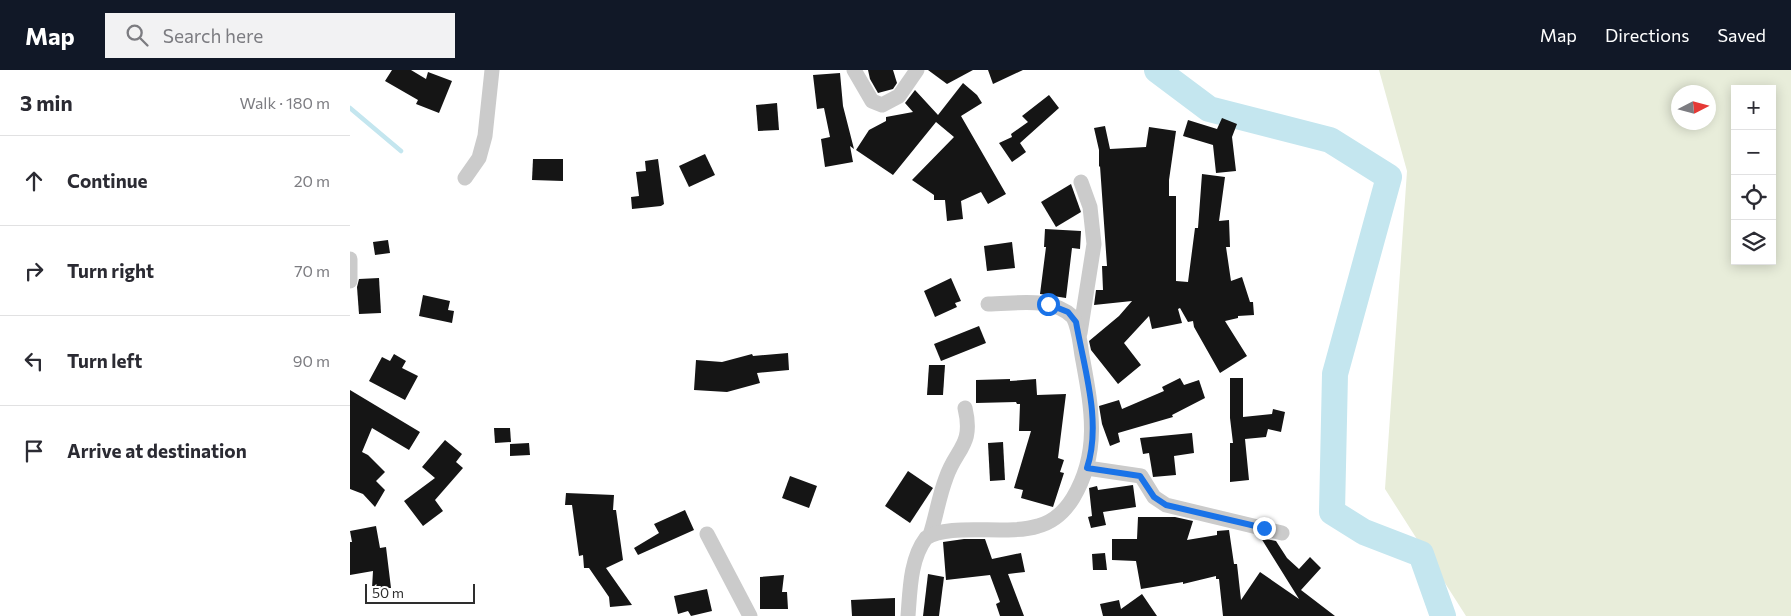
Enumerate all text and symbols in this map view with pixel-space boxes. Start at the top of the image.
search box [105,13,455,58]
text: Map [25,21,75,50]
icon: search [123,21,151,49]
text: Search here [163,24,263,47]
text: Map [1540,24,1577,46]
text: Directions [1605,24,1689,46]
text: Saved [1717,24,1766,46]
north arrow [1671,85,1716,130]
map controls [1731,85,1776,265]
button: + [1731,85,1776,130]
text: 3 min [20,90,73,115]
text: Walk · 180 m [240,93,330,112]
button: − [1731,130,1776,175]
icon: ahead [20,167,48,195]
text: Continue [67,169,147,192]
text: 20 m [294,171,330,190]
button: locate [1731,175,1776,220]
button: layers [1731,220,1776,265]
icon: right [20,257,48,285]
text: Turn right [67,259,154,282]
text: 70 m [294,261,330,280]
route start [1037,293,1060,316]
icon: left [20,347,48,375]
text: Turn left [67,349,142,372]
text: 90 m [293,351,330,370]
icon: arrive [20,437,48,465]
text: Arrive at destination [67,439,247,462]
route end [1253,517,1276,540]
scale bar [365,581,475,604]
text: 50 m [372,584,404,601]

